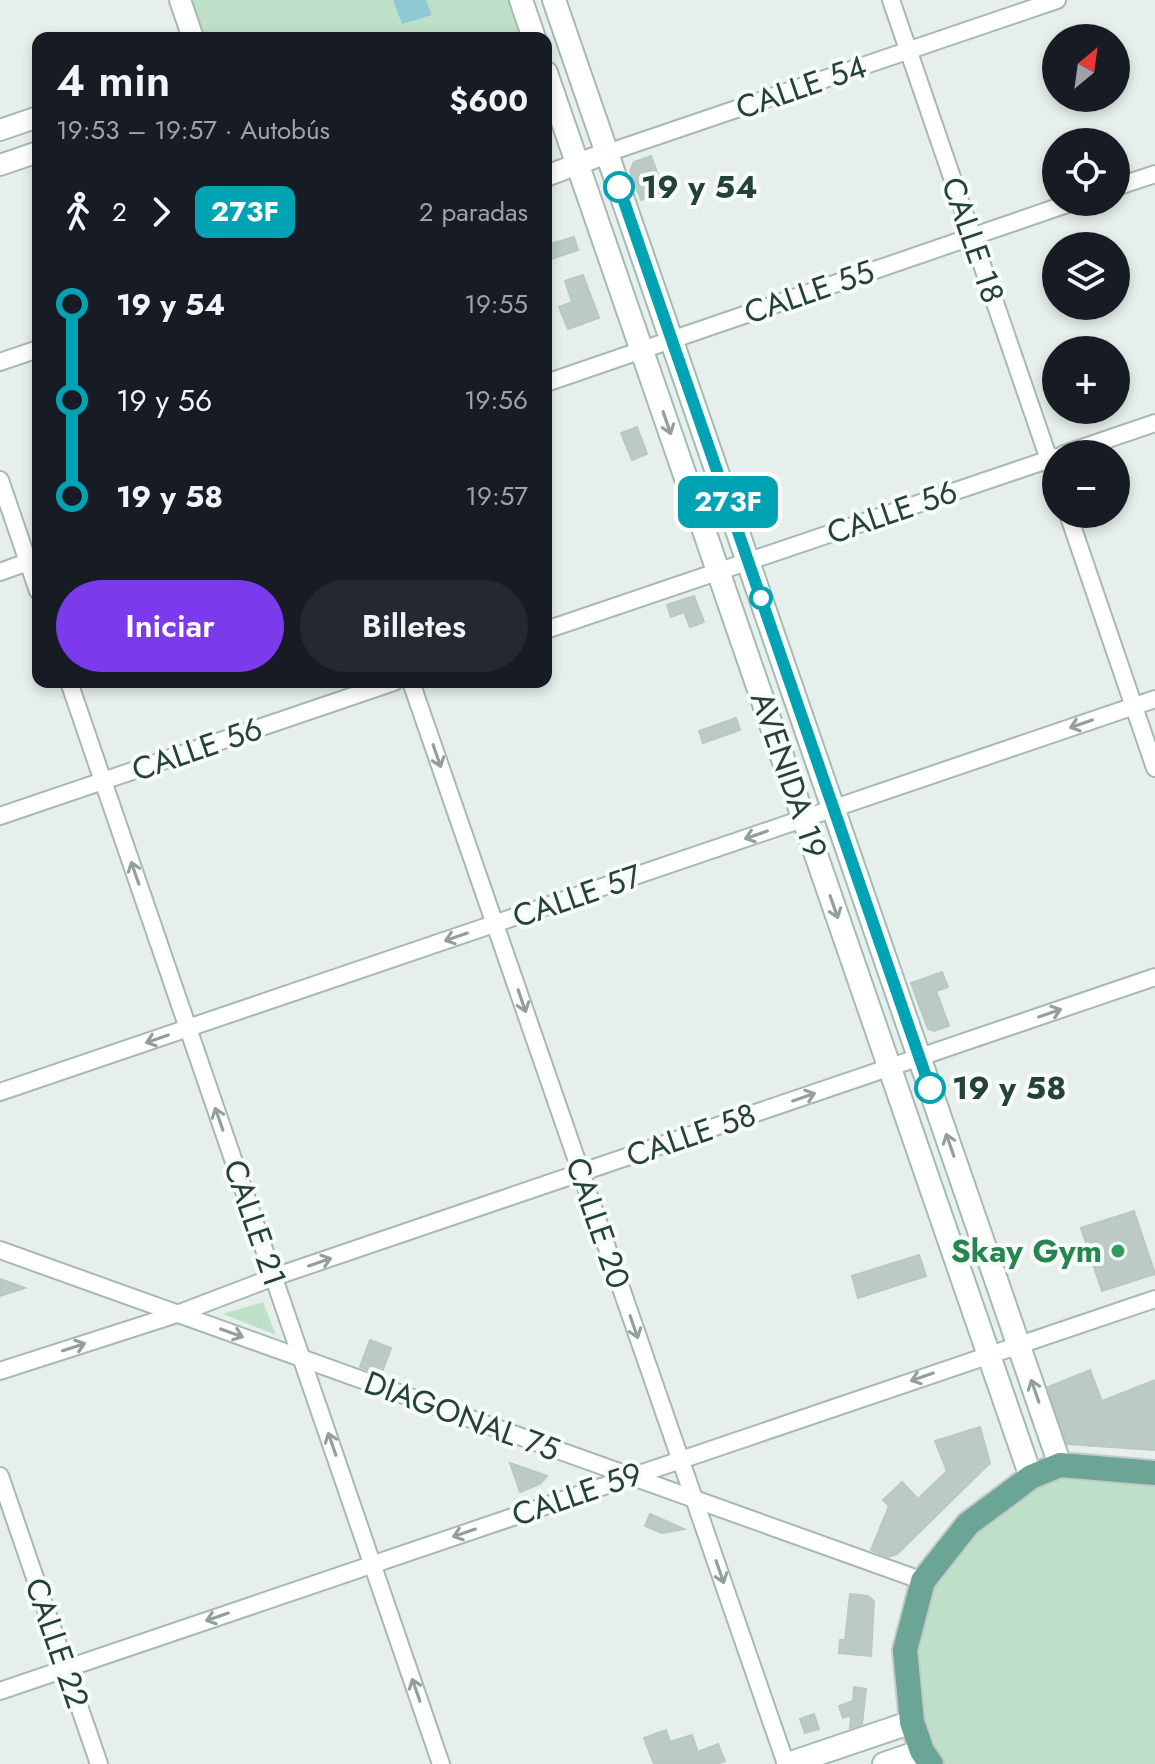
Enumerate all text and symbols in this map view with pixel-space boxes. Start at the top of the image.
north arrow [1042,24,1130,112]
map controls [1042,24,1130,528]
street label: CALLE 54 [730,43,872,131]
text: 4 min [56,49,170,113]
text: $600 [450,79,528,122]
text: 19:53 – 19:57 · Autobús [56,111,330,149]
button: locate [1042,128,1130,216]
place label: 19 y 54 [641,164,758,210]
street label: CALLE 18 [930,171,1016,309]
marker: 19 y 54 [604,172,634,202]
icon: walk [56,190,100,234]
icon: forward [139,190,183,234]
text: 273F [211,191,279,232]
text: 2 [112,193,127,231]
text: 2 paradas [419,193,528,231]
button: layers [1042,232,1130,320]
street label: CALLE 55 [738,248,880,336]
text: 19 y 54 [116,283,225,326]
text: 19:55 [464,285,528,323]
button: + [1042,336,1130,424]
text: 19 y 56 [116,379,212,422]
text: 19:56 [464,381,528,419]
one-way arrow [661,410,676,435]
button: − [1042,440,1130,528]
street label: CALLE 56 [821,468,963,556]
text: 19 y 58 [116,475,223,518]
line badge: 273F [672,476,784,528]
text: 19:57 [465,477,528,515]
text: 273F [694,481,762,522]
button: Iniciar [56,580,284,672]
button: Billetes [300,580,528,672]
unlabelled marker [750,587,772,609]
street label: AVENIDA 19 [739,685,839,865]
street label: CALLE 56 [126,705,268,793]
one-way arrow [1069,718,1094,733]
one-way arrow [430,743,445,768]
one-way arrow [743,829,768,844]
street label: CALLE 57 [506,852,648,939]
one-way arrow [127,861,141,886]
one-way arrow [828,894,843,919]
one-way arrow [444,930,469,945]
one-way arrow [515,989,530,1014]
one-way arrow [1038,1004,1063,1019]
one-way arrow [145,1032,170,1047]
place label: 19 y 58 [952,1065,1066,1111]
marker: 19 y 58 [915,1073,945,1103]
one-way arrow [792,1088,817,1103]
street label: CALLE 58 [620,1091,762,1179]
one-way arrow [211,1107,226,1132]
one-way arrow [941,1133,956,1158]
street label: CALLE 20 [554,1151,642,1295]
street label: CALLE 21 [212,1153,298,1293]
place label: Skay Gym [951,1228,1102,1274]
marker: Skay Gym [1109,1242,1127,1260]
one-way arrow [307,1253,332,1268]
one-way arrow [628,1314,643,1339]
one-way arrow [219,1327,243,1341]
one-way arrow [61,1339,86,1353]
street label: DIAGONAL 75 [358,1359,566,1473]
one-way arrow [909,1370,934,1385]
one-way arrow [1026,1379,1041,1404]
one-way arrow [323,1432,338,1457]
street label: CALLE 59 [506,1450,648,1538]
one-way arrow [451,1527,476,1542]
one-way arrow [714,1559,729,1584]
street label: CALLE 22 [13,1572,101,1714]
one-way arrow [205,1610,230,1625]
one-way arrow [407,1678,422,1703]

